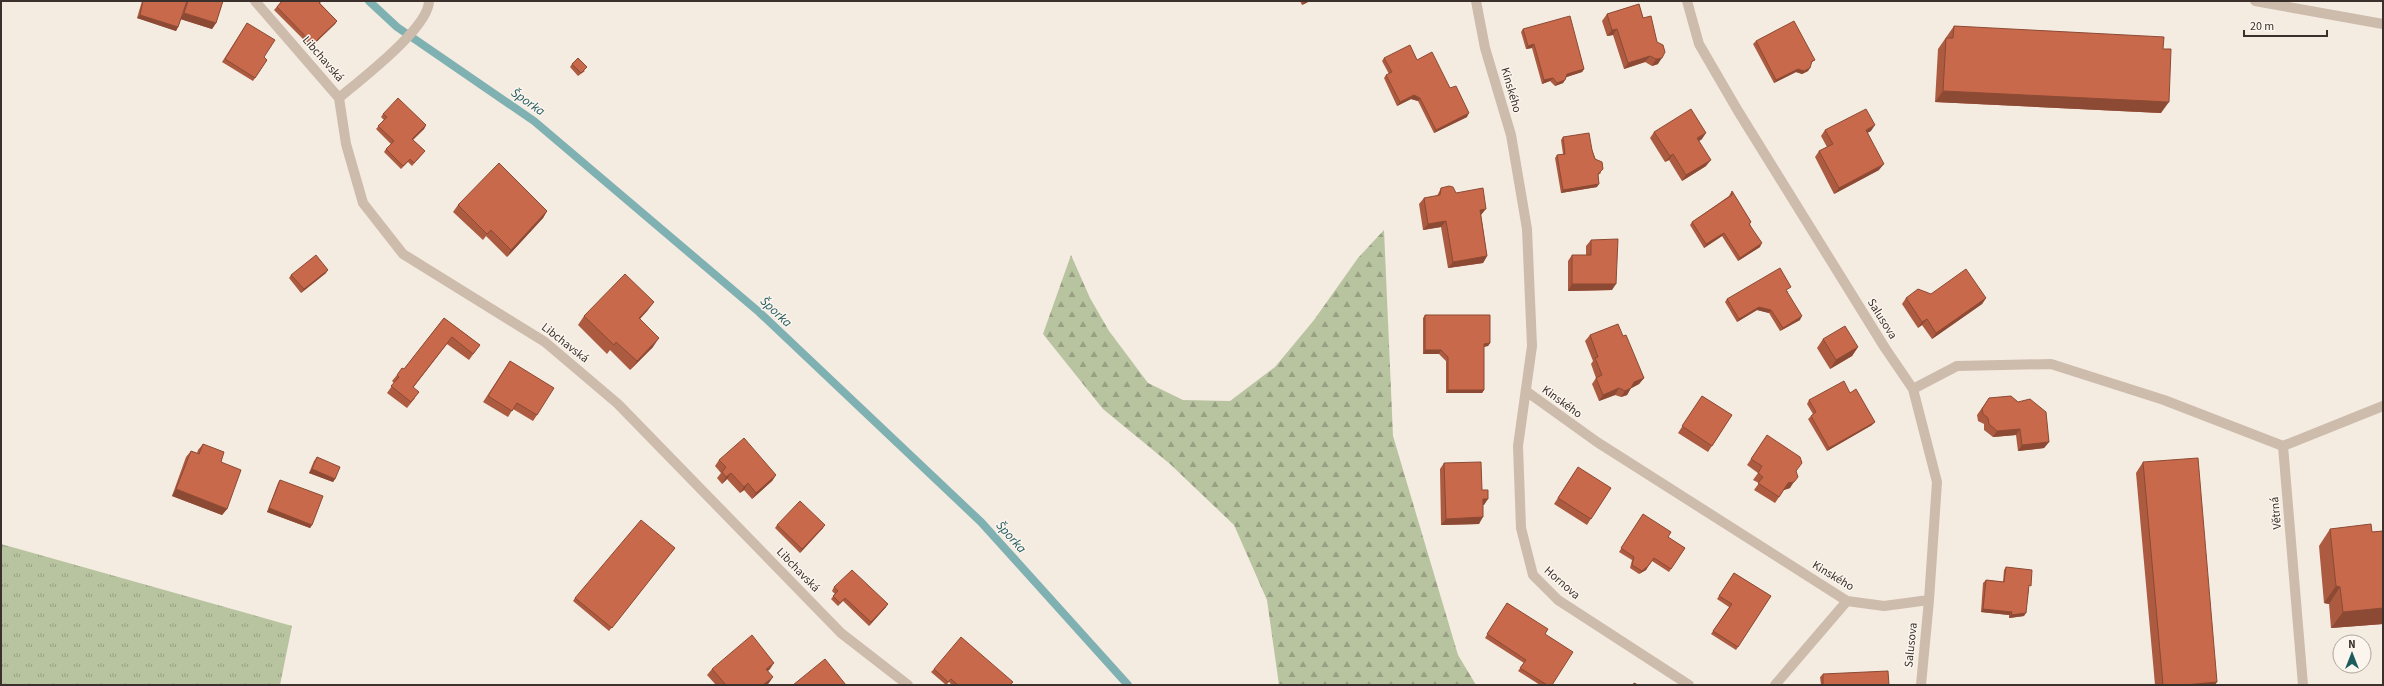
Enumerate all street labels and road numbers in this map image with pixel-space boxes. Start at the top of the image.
street label: Libchavská [298,32,348,86]
street label: Kinského [1496,65,1526,115]
street label: Salusova [1863,295,1901,343]
street label: Libchavská [538,319,592,367]
street label: Kinského [1538,382,1586,422]
street label: Větrná [2266,496,2286,530]
street label: Libchavská [772,544,824,596]
street label: Kinského [1809,557,1857,595]
street label: Hornova [1540,563,1584,603]
street label: Salusova [1900,622,1922,668]

